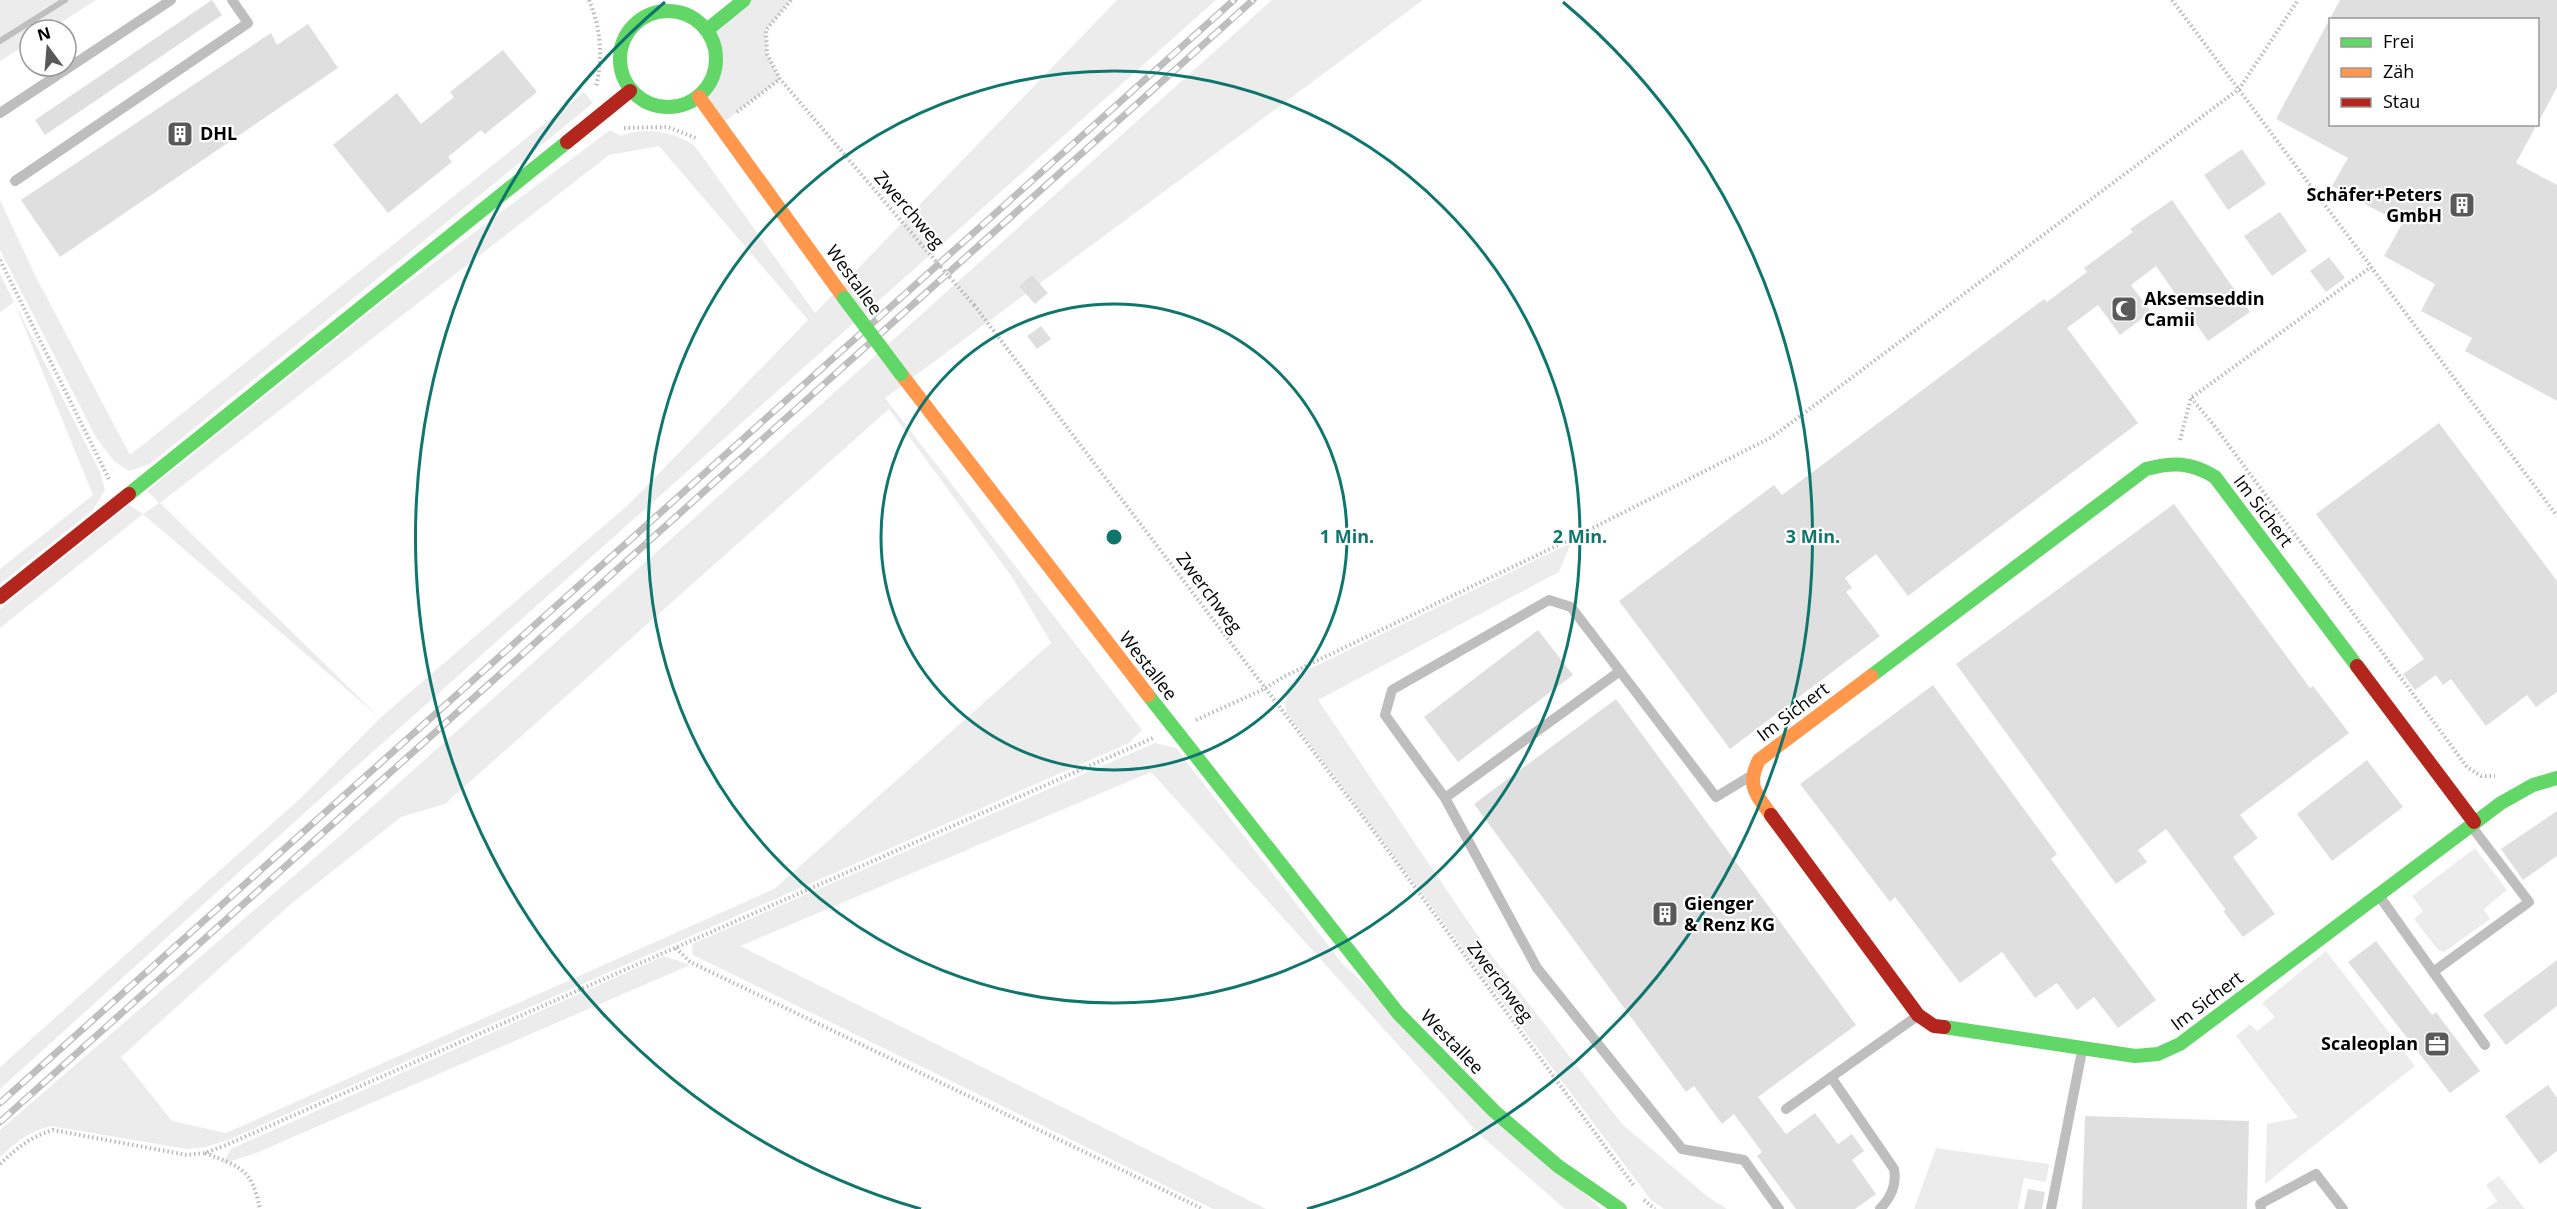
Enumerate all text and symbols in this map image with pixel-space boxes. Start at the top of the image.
north arrow [18,18,78,78]
legend [2329,18,2539,126]
text: N [35,21,53,46]
text: Frei [2383,29,2414,53]
text: Zäh [2383,59,2414,83]
text: Stau [2383,89,2420,113]
building icon: DHL [165,119,195,149]
place label: DHL [200,121,237,145]
street label: Zwerchweg [869,166,950,253]
place label: Schäfer+Peters GmbH [2307,182,2442,227]
building icon: Schäfer+Peters GmbH [2447,190,2477,220]
street label: Westallee [821,240,888,319]
place label: Aksemseddin Camii [2144,286,2265,331]
mosque icon: Aksemseddin Camii [2109,294,2139,324]
street label: Im Sichert [2229,470,2299,551]
text: 1 Min. [1320,524,1374,548]
text: 2 Min. [1553,524,1607,548]
text: 3 Min. [1786,524,1840,548]
centre of rings [1104,527,1124,547]
street label: Zwerchweg [1172,547,1248,638]
street label: Westallee [1114,626,1183,705]
street label: Im Sichert [1752,676,1833,746]
place label: Gienger & Renz KG [1684,891,1775,936]
building icon: Gienger & Renz KG [1650,899,1680,929]
street label: Zwerchweg [1463,936,1539,1027]
street label: Im Sichert [2166,965,2247,1035]
street label: Westallee [1416,1004,1489,1079]
office icon: Scaleoplan [2422,1029,2452,1059]
place label: Scaleoplan [2321,1031,2418,1055]

